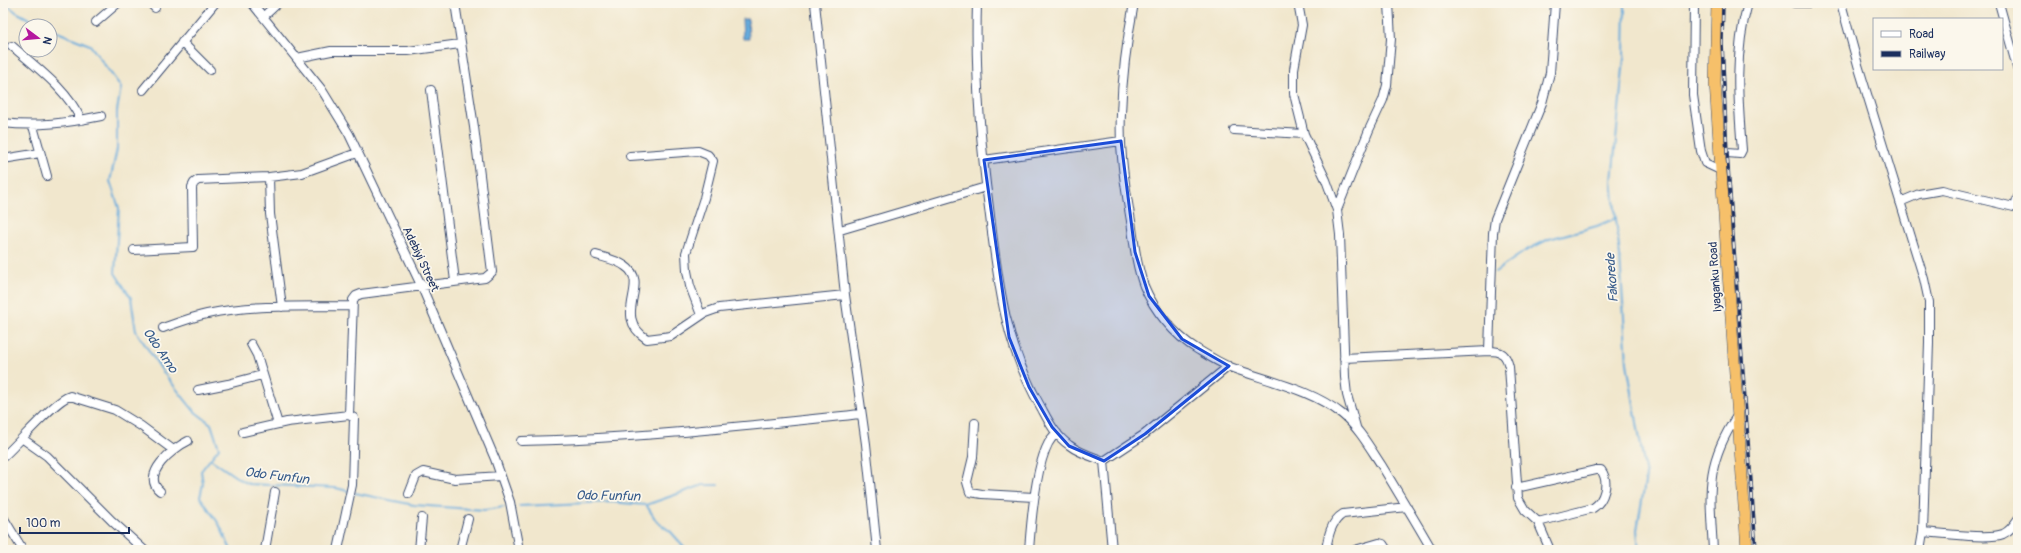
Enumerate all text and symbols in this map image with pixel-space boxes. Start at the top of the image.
north arrow [18,18,58,58]
legend [1873,18,2003,70]
text: Road [1909,27,1934,42]
text: N [40,35,54,47]
text: Railway [1909,47,1945,62]
street label: Adebiyi Street [399,224,442,294]
street label: Iyaganku Road [1706,241,1725,313]
water label: Fakorede [1602,251,1622,303]
water label: Odo Amo [139,325,182,377]
water label: Odo Funfun [244,464,311,488]
water label: Odo Funfun [576,487,641,505]
scale bar [20,509,129,535]
text: 100 m [26,516,61,531]

